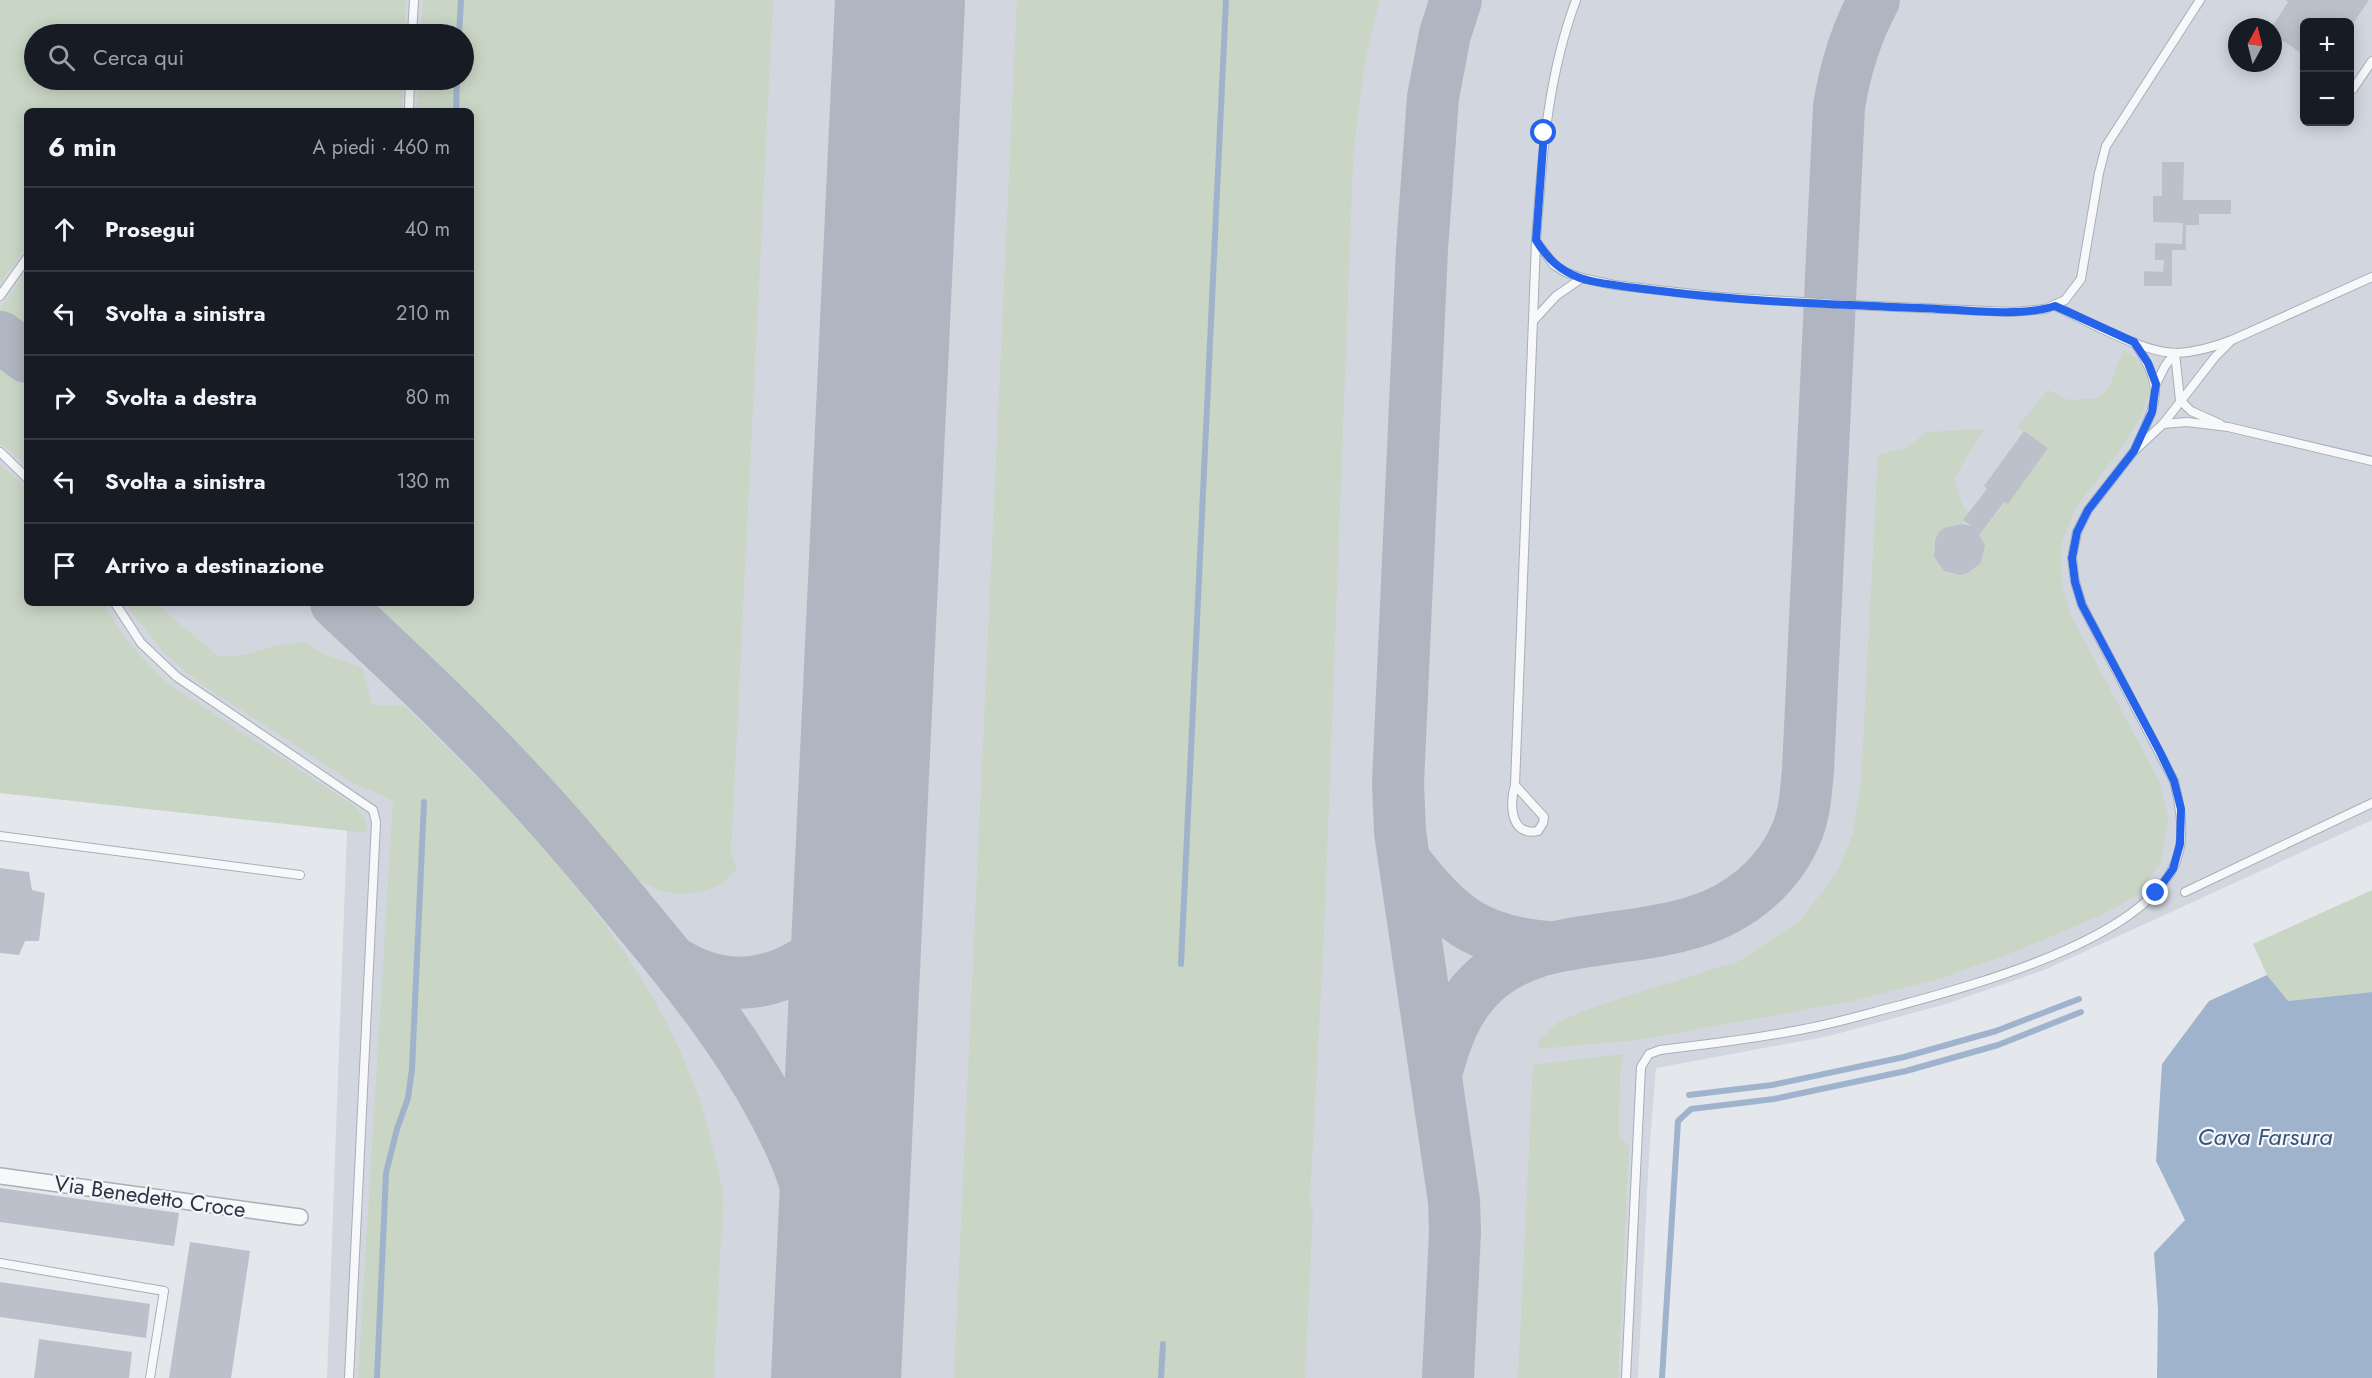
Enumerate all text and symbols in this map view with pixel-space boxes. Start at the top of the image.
north arrow [2228,18,2282,72]
map controls [2300,18,2354,126]
button: + [2300,18,2354,72]
search box [24,24,474,90]
icon: search [45,41,78,74]
text: Cerca qui [93,41,184,73]
button: − [2300,72,2354,126]
route start [1530,119,1556,145]
text: 6 min [48,128,117,166]
text: A piedi · 460 m [313,133,450,162]
icon: ahead [48,213,81,246]
text: Prosegui [105,213,195,245]
text: 40 m [405,215,450,244]
icon: left [48,297,81,330]
text: Svolta a sinistra [105,297,266,329]
text: 210 m [396,299,450,328]
icon: right [48,381,81,414]
text: Svolta a destra [105,381,257,413]
text: 80 m [405,383,450,412]
icon: left [48,465,81,498]
text: Svolta a sinistra [105,465,266,497]
text: 130 m [396,467,450,496]
icon: arrive [48,549,81,582]
text: Arrivo a destinazione [105,549,324,581]
route end [2142,879,2168,905]
water label: Cava Farsura [2198,1119,2332,1154]
street label: Via Benedetto Croce [52,1167,248,1225]

